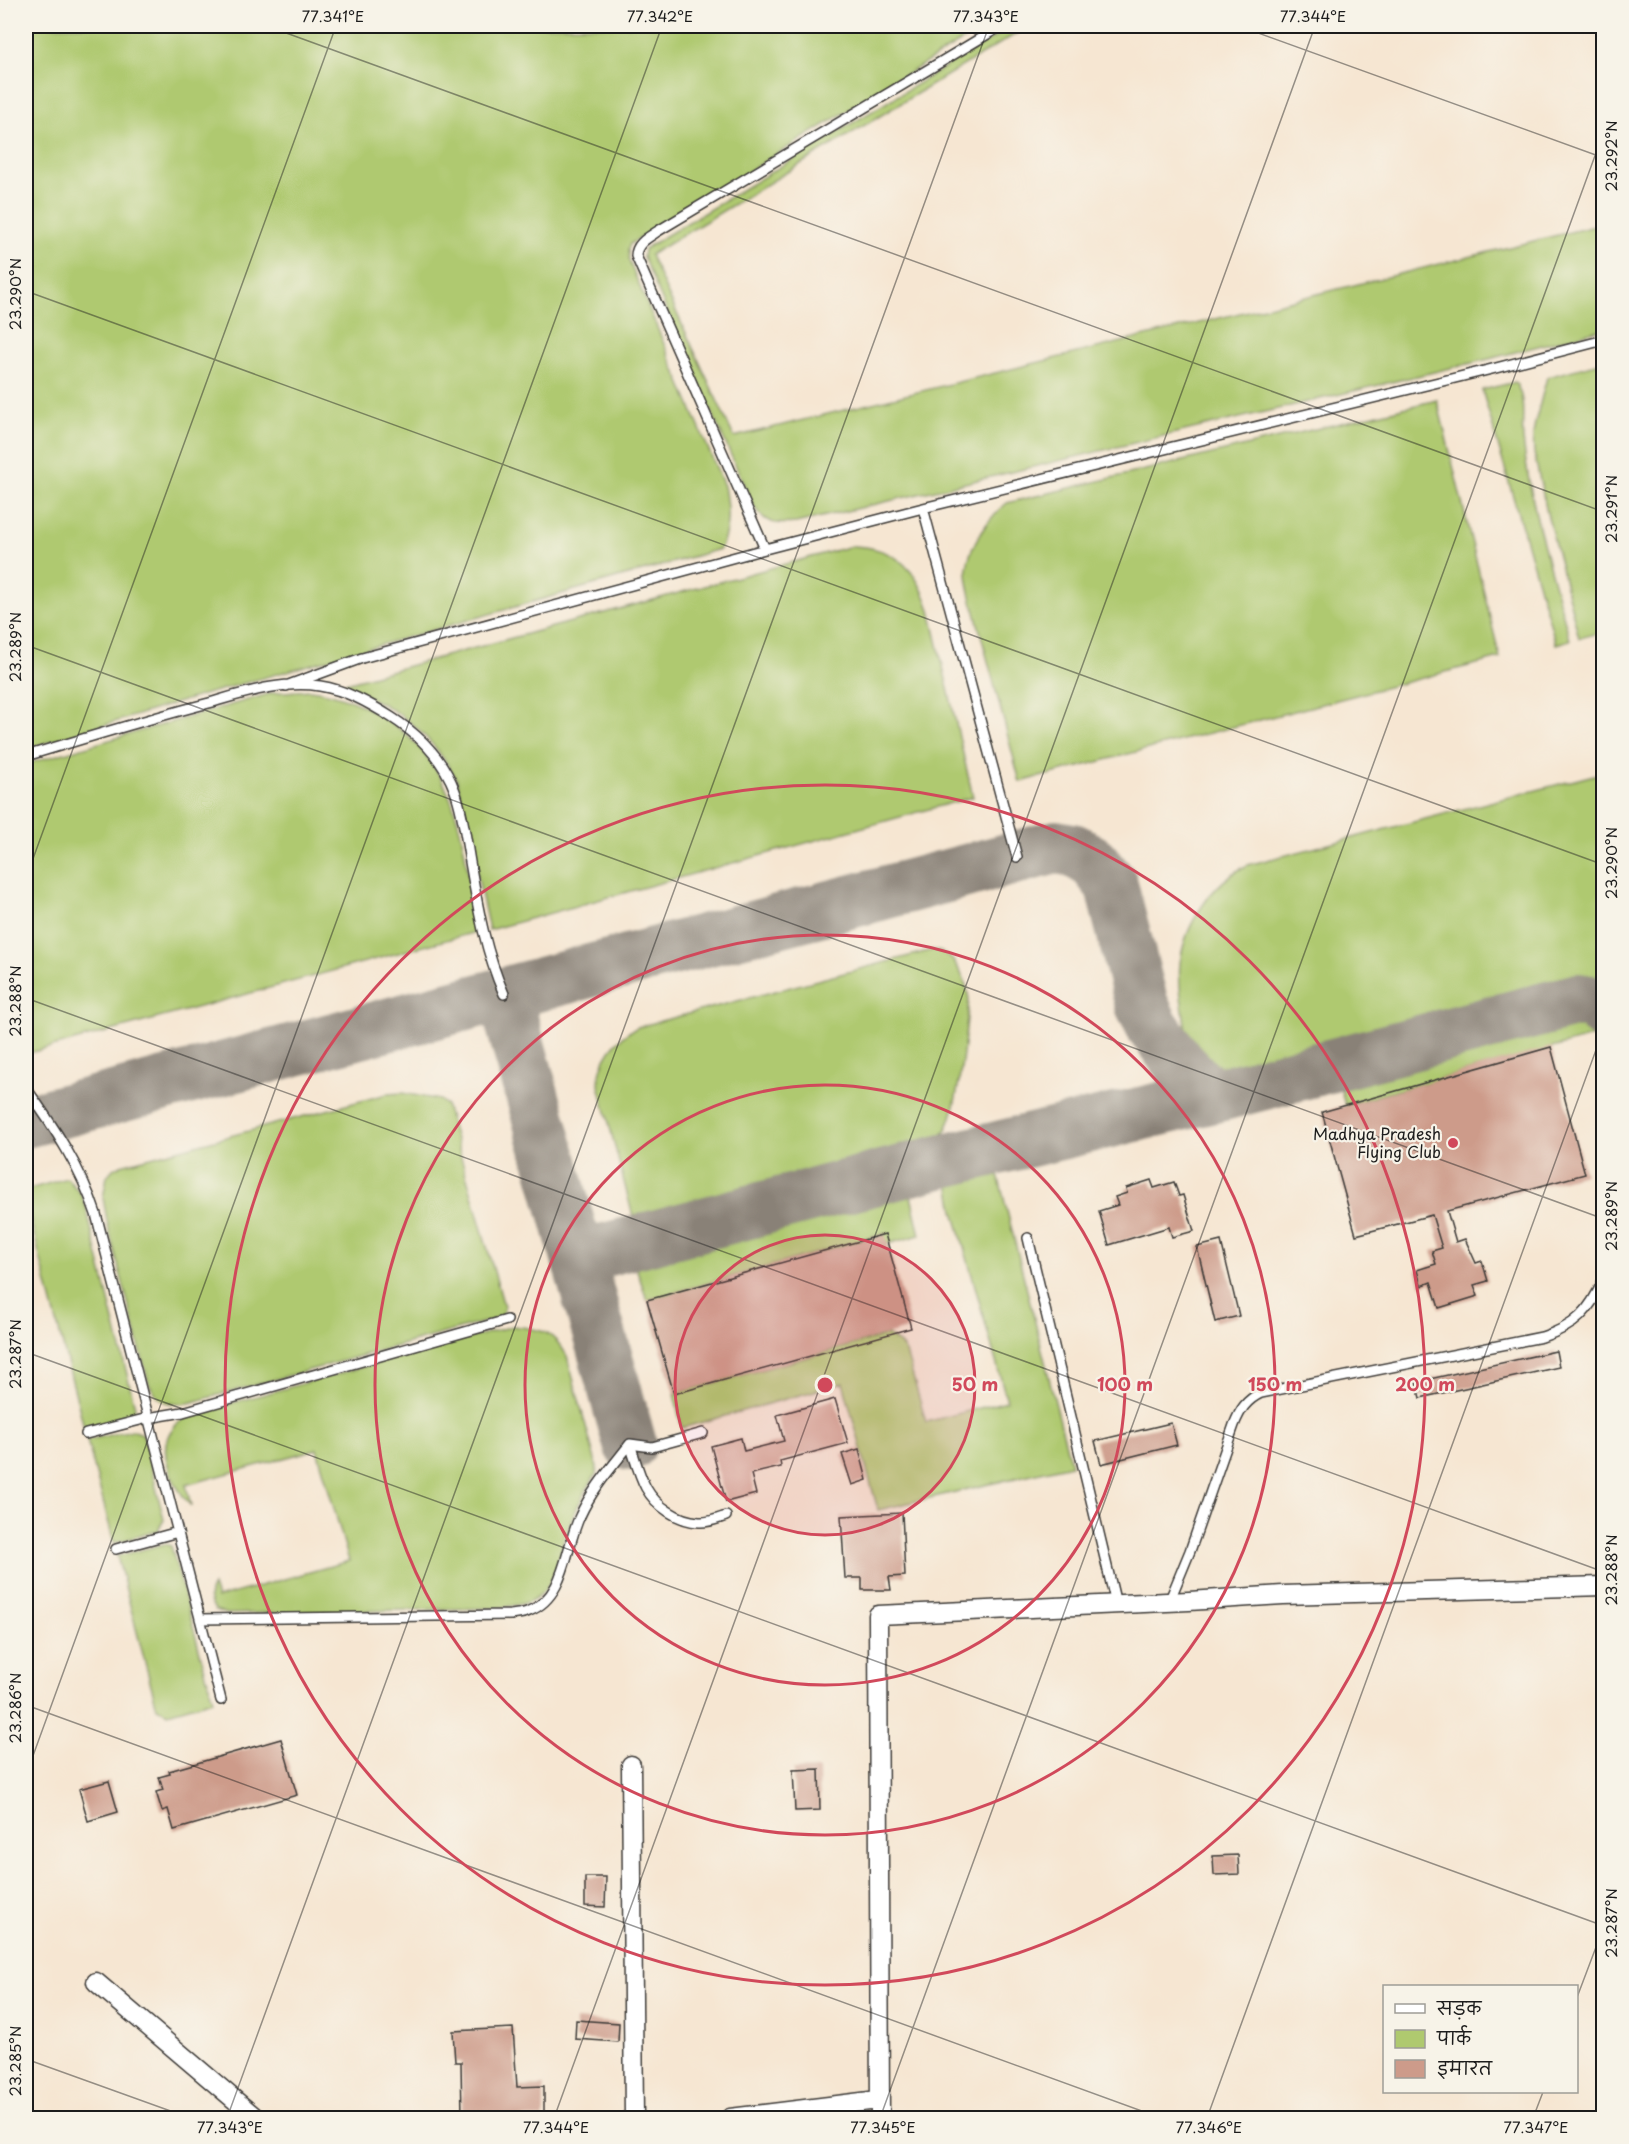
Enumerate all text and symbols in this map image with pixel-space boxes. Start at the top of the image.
text: 77.341°E [302,4,364,27]
text: 77.342°E [627,4,693,27]
text: 77.343°E [953,4,1019,27]
text: 77.344°E [1280,4,1346,27]
text: 23.292°N [1599,120,1622,192]
text: 23.290°N [3,258,26,330]
text: 23.291°N [1599,475,1622,543]
text: 23.289°N [3,612,26,682]
text: 23.290°N [1599,827,1622,899]
text: 23.288°N [3,965,26,1037]
place label: Madhya Pradesh Flying Club [1313,1121,1441,1163]
marker: Madhya Pradesh Flying Club [1446,1136,1460,1150]
text: 23.289°N [1599,1181,1622,1251]
text: 23.287°N [3,1319,26,1389]
text: 50 m [952,1370,998,1397]
text: 100 m [1097,1370,1153,1397]
text: 150 m [1248,1370,1302,1397]
text: 200 m [1395,1370,1455,1397]
centre of rings [815,1375,835,1395]
text: 23.288°N [1599,1534,1622,1606]
text: 23.286°N [3,1672,26,1744]
text: 23.287°N [1599,1888,1622,1958]
legend [1383,1985,1578,2093]
text: सड़क [1436,1994,1482,2021]
text: पार्क [1436,2024,1472,2051]
text: 23.285°N [3,2026,26,2096]
text: इमारत [1437,2054,1493,2081]
text: 77.343°E [197,2115,263,2138]
text: 77.344°E [523,2115,589,2138]
text: 77.345°E [850,2115,916,2138]
text: 77.346°E [1176,2115,1242,2138]
text: 77.347°E [1504,2115,1568,2138]

